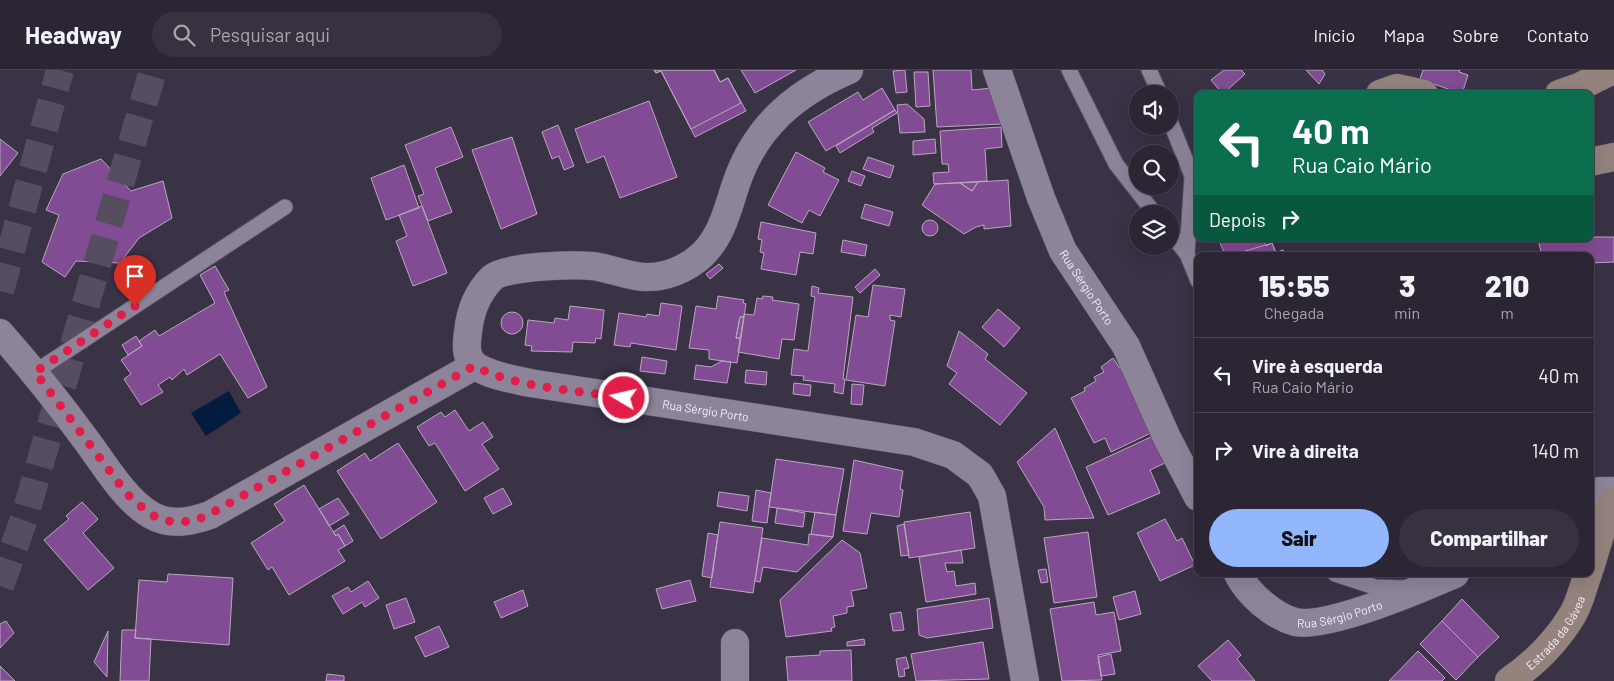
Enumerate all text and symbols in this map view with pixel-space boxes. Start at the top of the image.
search box [152,12,502,57]
text: Headway [25,20,122,49]
icon: search [170,21,198,49]
text: Pesquisar aqui [210,23,330,46]
text: Início [1313,24,1355,46]
text: Mapa [1383,24,1425,46]
text: Sobre [1453,24,1499,46]
text: Contato [1527,24,1589,46]
map controls [1129,85,1179,255]
button: sound [1129,85,1179,135]
text: 40 m [1292,109,1369,151]
icon: left [1209,110,1274,175]
button: search [1129,145,1179,195]
text: Rua Caio Mário [1292,151,1432,177]
button: layers [1129,205,1179,255]
icon: right [1276,205,1304,233]
text: Depois [1209,208,1266,231]
street label: Rua Sérgio Porto [1057,247,1117,327]
pin [114,255,156,306]
icon: arrive [121,262,149,290]
text: 15:55 [1259,267,1330,303]
text: 3 [1399,267,1415,303]
text: 210 [1485,267,1529,303]
text: Chegada [1264,303,1324,322]
text: min [1394,303,1420,322]
text: m [1500,303,1514,322]
text: Vire à esquerda [1252,354,1383,377]
icon: left [1209,361,1237,389]
text: 40 m [1538,364,1579,387]
position arrow [597,371,649,423]
text: Rua Caio Mário [1252,377,1354,396]
street label: Rua Sérgio Porto [662,396,750,424]
icon: right [1209,436,1237,464]
text: Vire à direita [1252,439,1359,462]
text: 140 m [1532,439,1579,462]
button: Sair [1209,509,1389,567]
button: Compartilhar [1399,509,1579,567]
street label: Estrada da Gávea [1523,594,1587,672]
street label: Rua Sérgio Porto [1297,597,1384,630]

